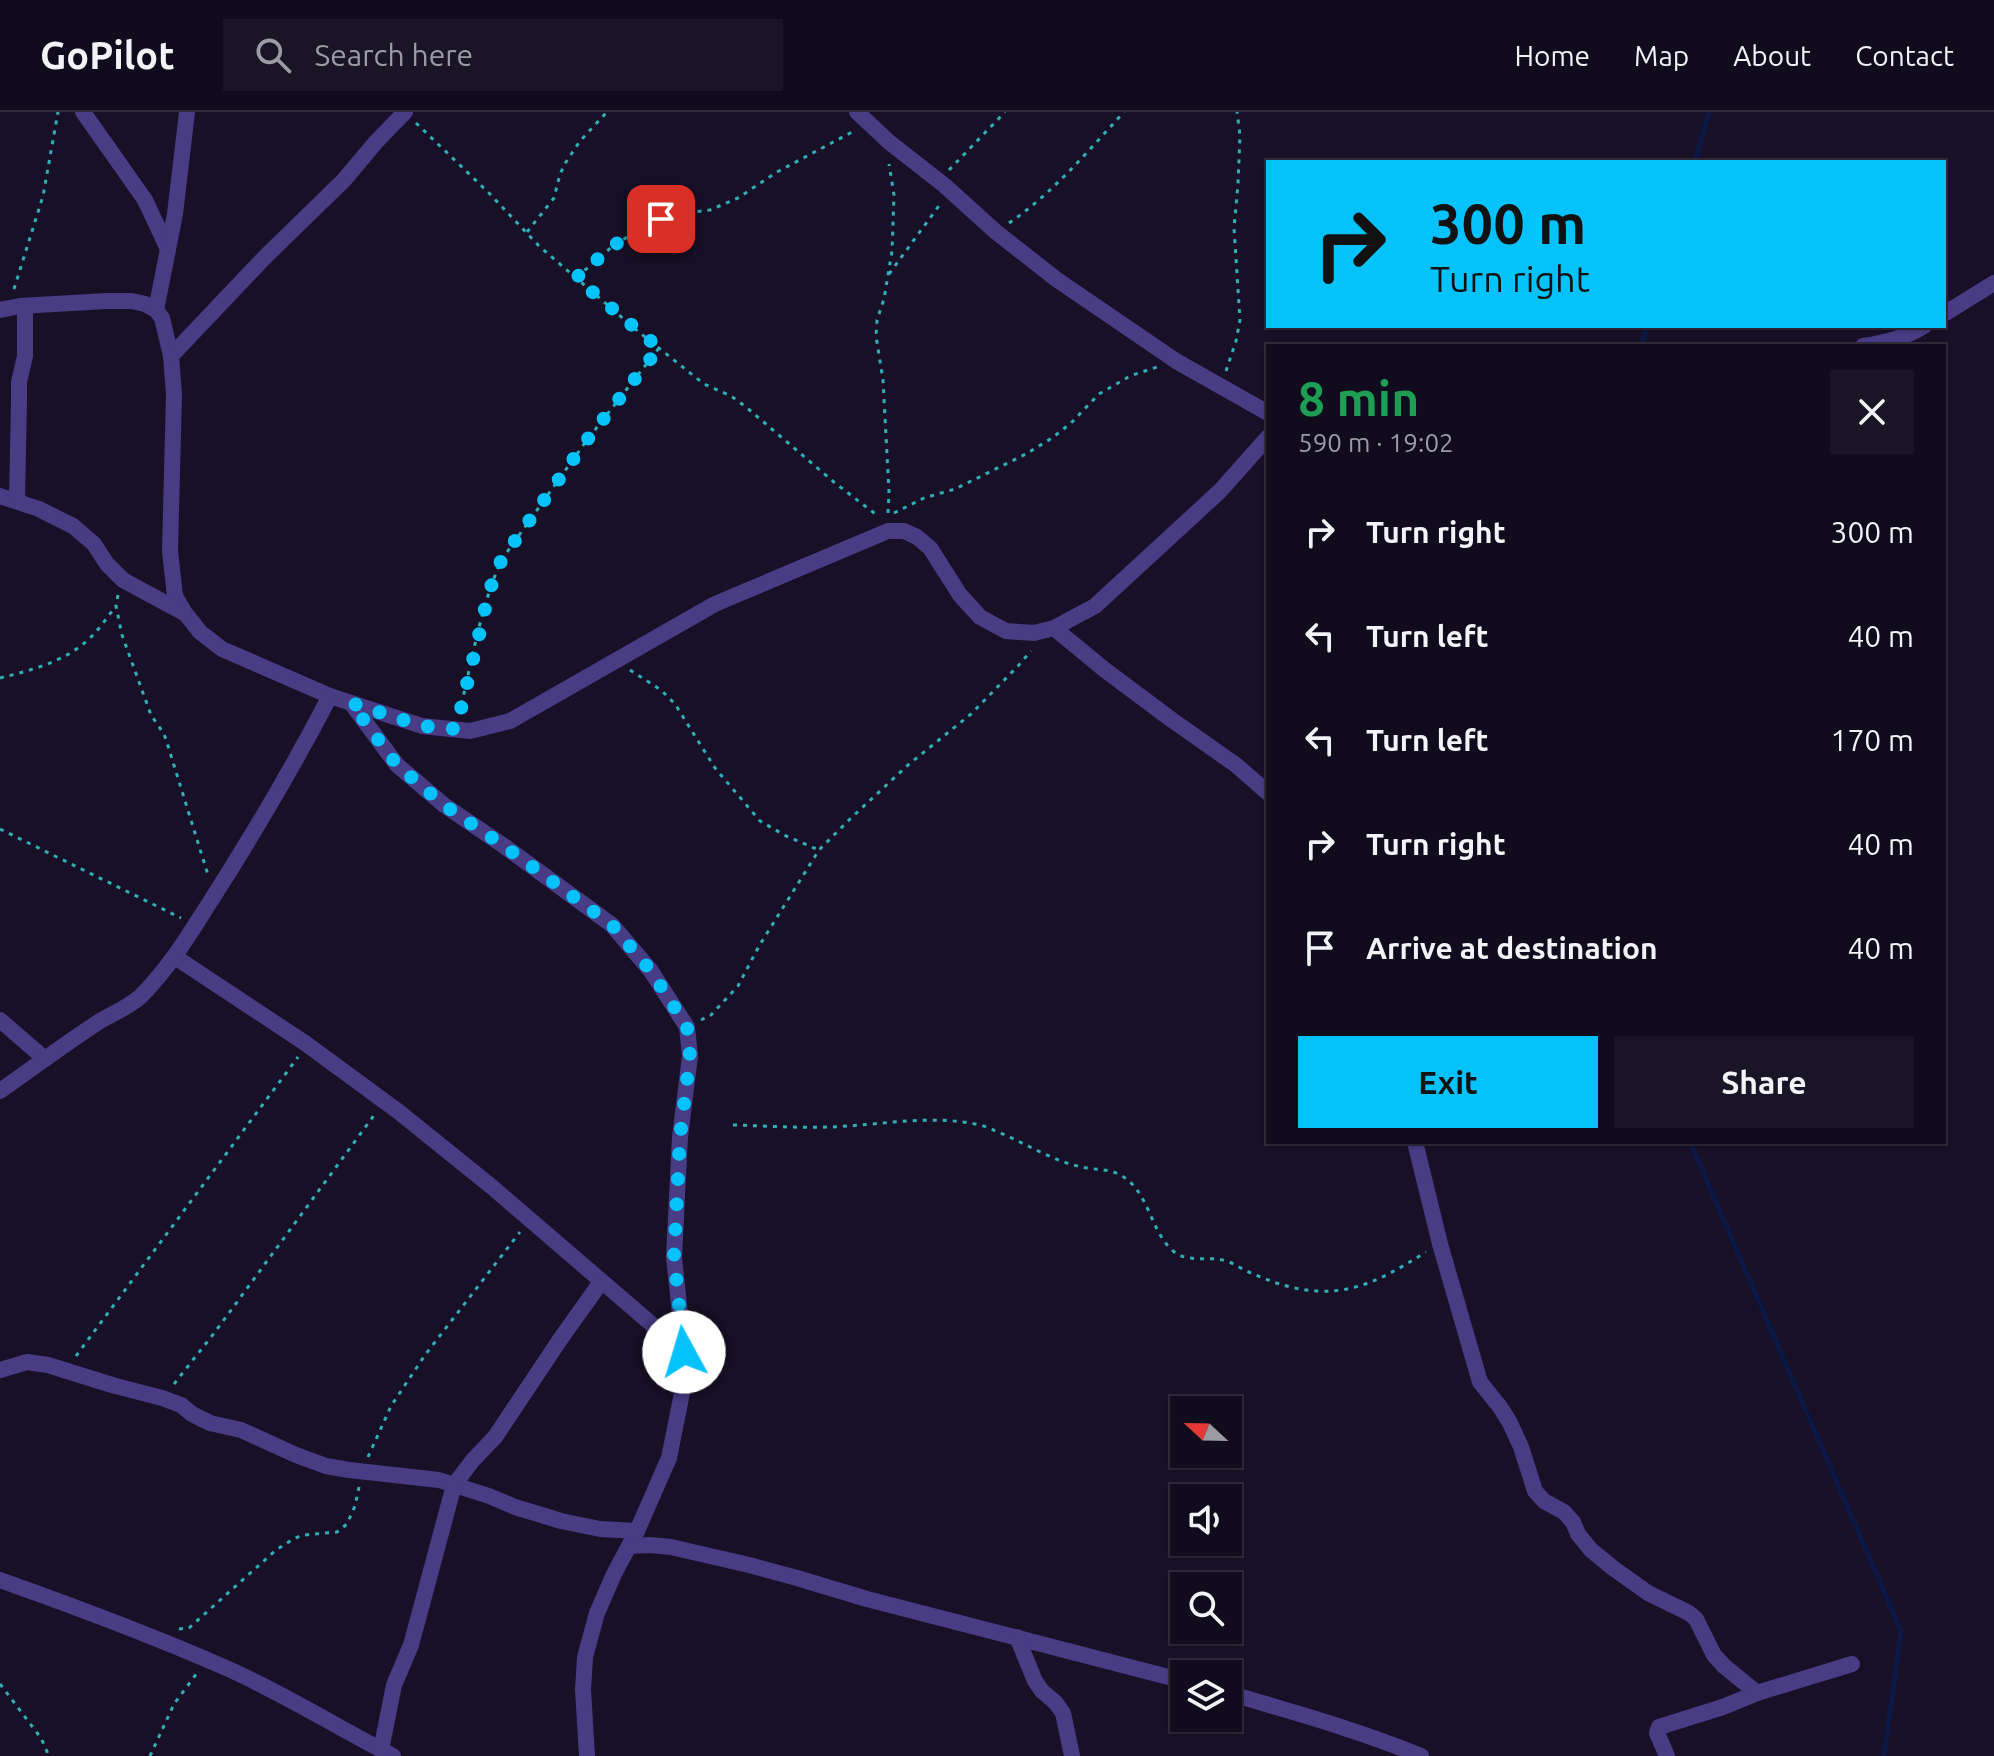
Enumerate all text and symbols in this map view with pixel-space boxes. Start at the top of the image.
search box [223,19,783,91]
icon: search [251,33,295,77]
text: GoPilot [40,34,175,76]
text: Search here [315,38,473,72]
text: Home [1515,40,1590,71]
text: Map [1634,40,1689,71]
text: About [1733,40,1811,71]
text: Contact [1855,40,1954,71]
pin [627,185,695,253]
icon: right [1298,192,1402,296]
text: 300 m [1430,192,1586,255]
icon: arrive [639,197,683,241]
text: Turn right [1430,258,1590,299]
button: close [1830,370,1914,454]
text: 8 min [1298,371,1419,425]
text: 590 m · 19:02 [1298,428,1454,457]
icon: right [1298,510,1342,554]
text: Turn right [1366,515,1506,549]
text: 300 m [1830,515,1914,549]
icon: left [1298,614,1342,658]
text: Turn left [1366,619,1488,653]
text: 40 m [1847,619,1914,653]
icon: left [1298,718,1342,762]
text: Turn left [1366,723,1488,757]
text: 170 m [1830,723,1914,757]
icon: right [1298,822,1342,866]
text: Turn right [1366,827,1506,861]
text: 40 m [1847,827,1914,861]
icon: arrive [1298,926,1342,970]
text: Arrive at destination [1366,931,1658,965]
text: 40 m [1847,931,1914,965]
button: Exit [1298,1036,1598,1128]
button: Share [1614,1036,1914,1128]
position arrow [642,1310,726,1394]
north arrow [1170,1396,1242,1468]
map controls [1170,1396,1242,1732]
button: sound [1170,1484,1242,1556]
button: search [1170,1572,1242,1644]
button: layers [1170,1660,1242,1732]

